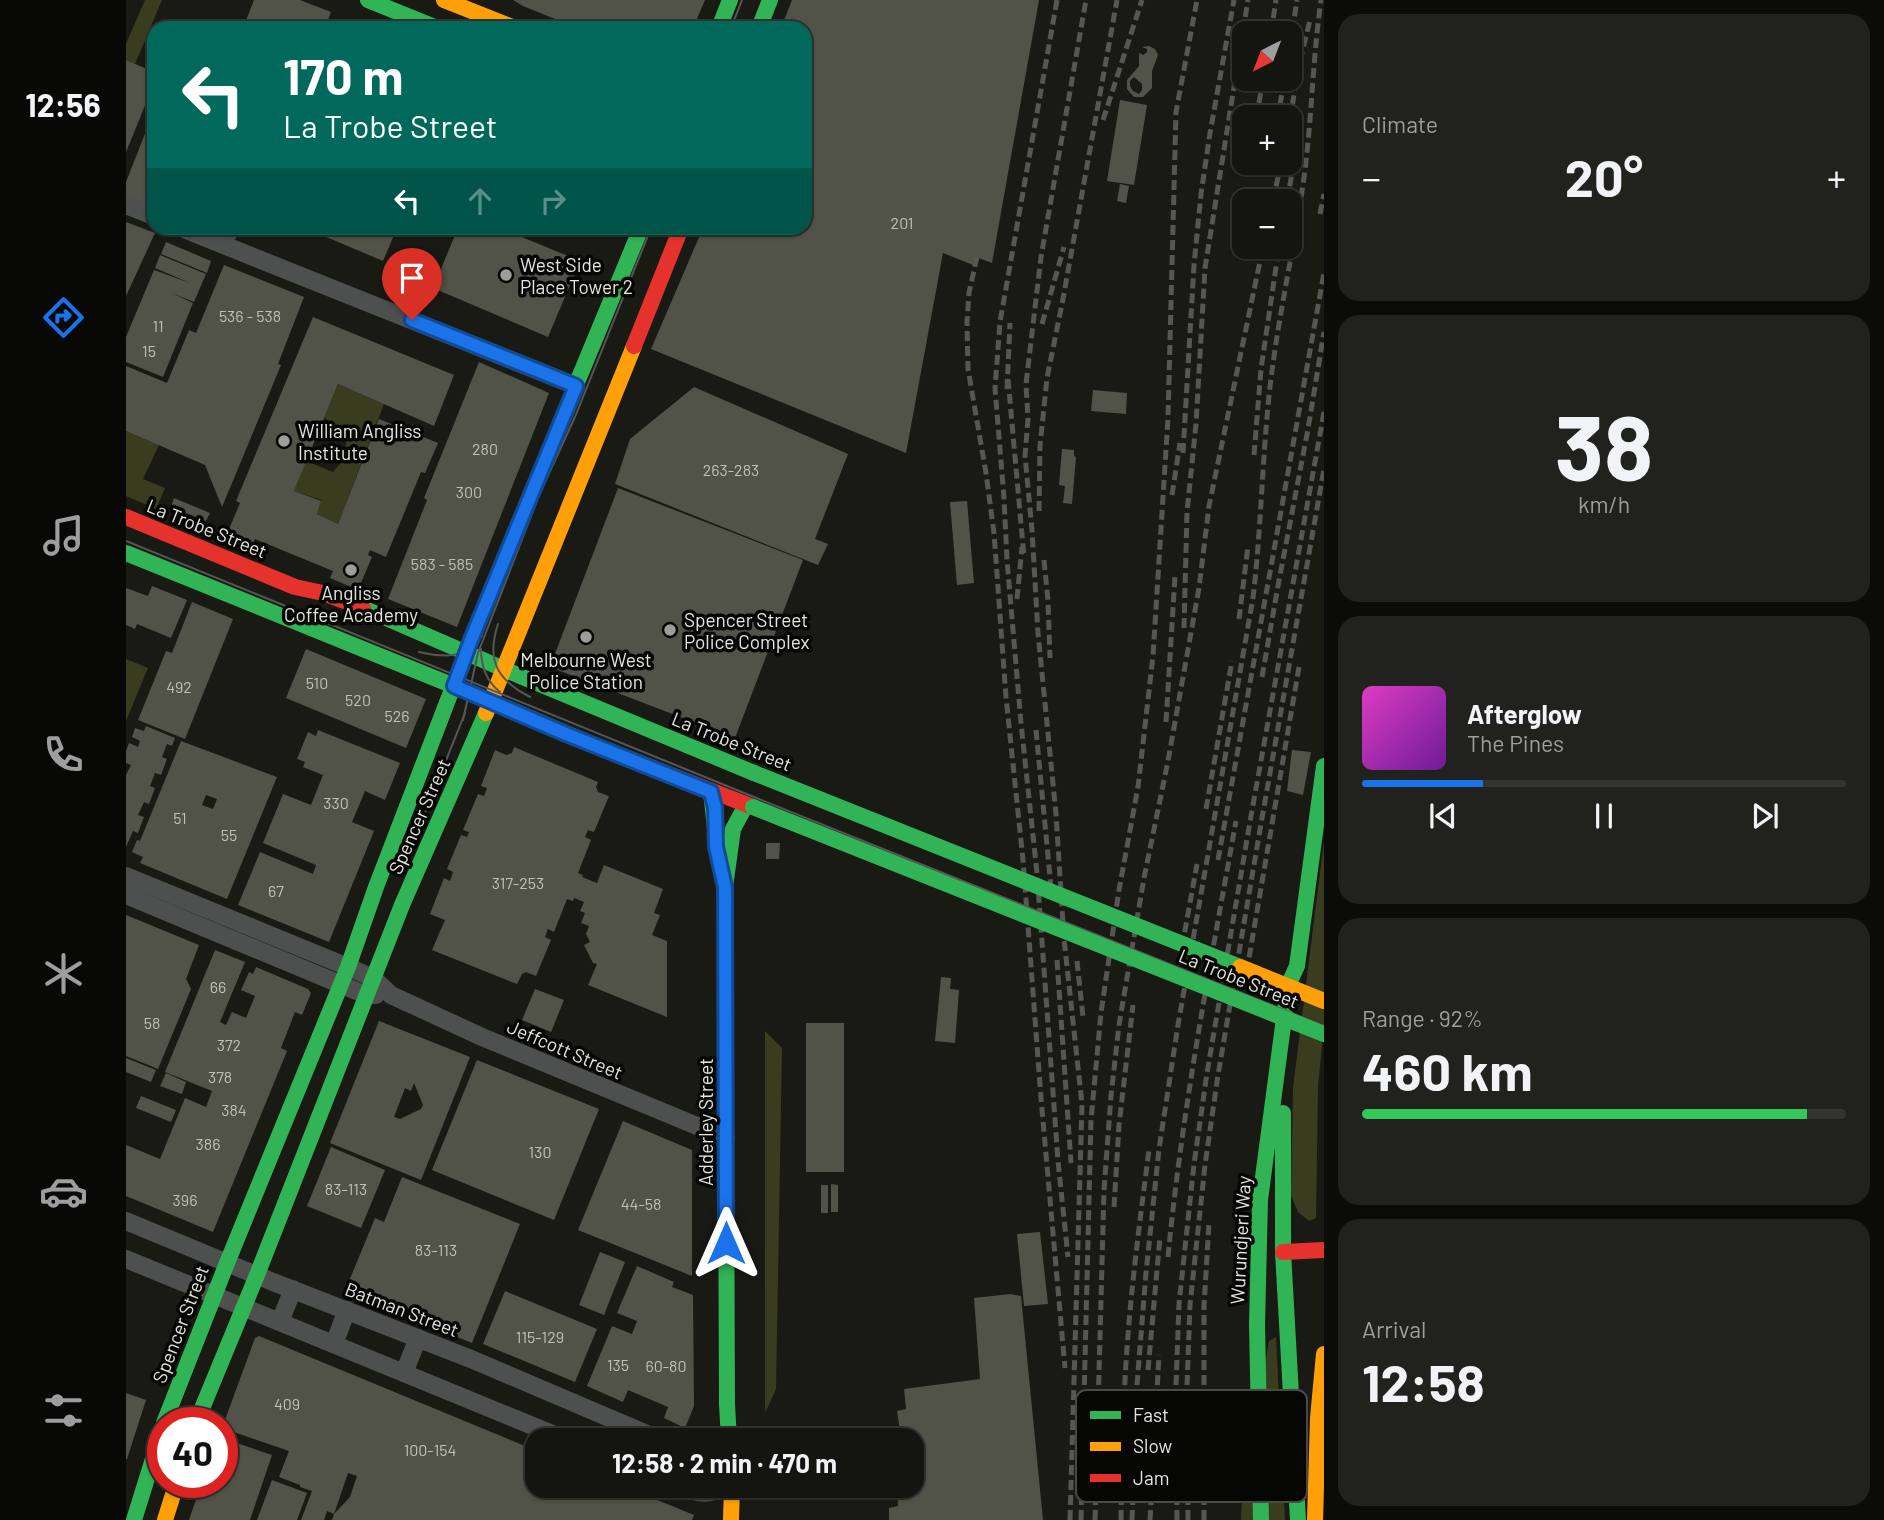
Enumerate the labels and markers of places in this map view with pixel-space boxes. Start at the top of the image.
pin [382,248,442,320]
place label: West Side Place Tower 2 [520,253,633,298]
marker: West Side Place Tower 2 [498,267,514,283]
place label: William Angliss Institute [298,419,421,464]
marker: William Angliss Institute [276,433,292,449]
marker: Angliss Coffee Academy [343,562,359,578]
place label: Angliss Coffee Academy [284,581,418,626]
place label: Spencer Street Police Complex [684,608,810,653]
marker: Spencer Street Police Complex [662,622,678,638]
marker: Melbourne West Police Station [578,629,594,645]
place label: Melbourne West Police Station [520,648,652,693]

